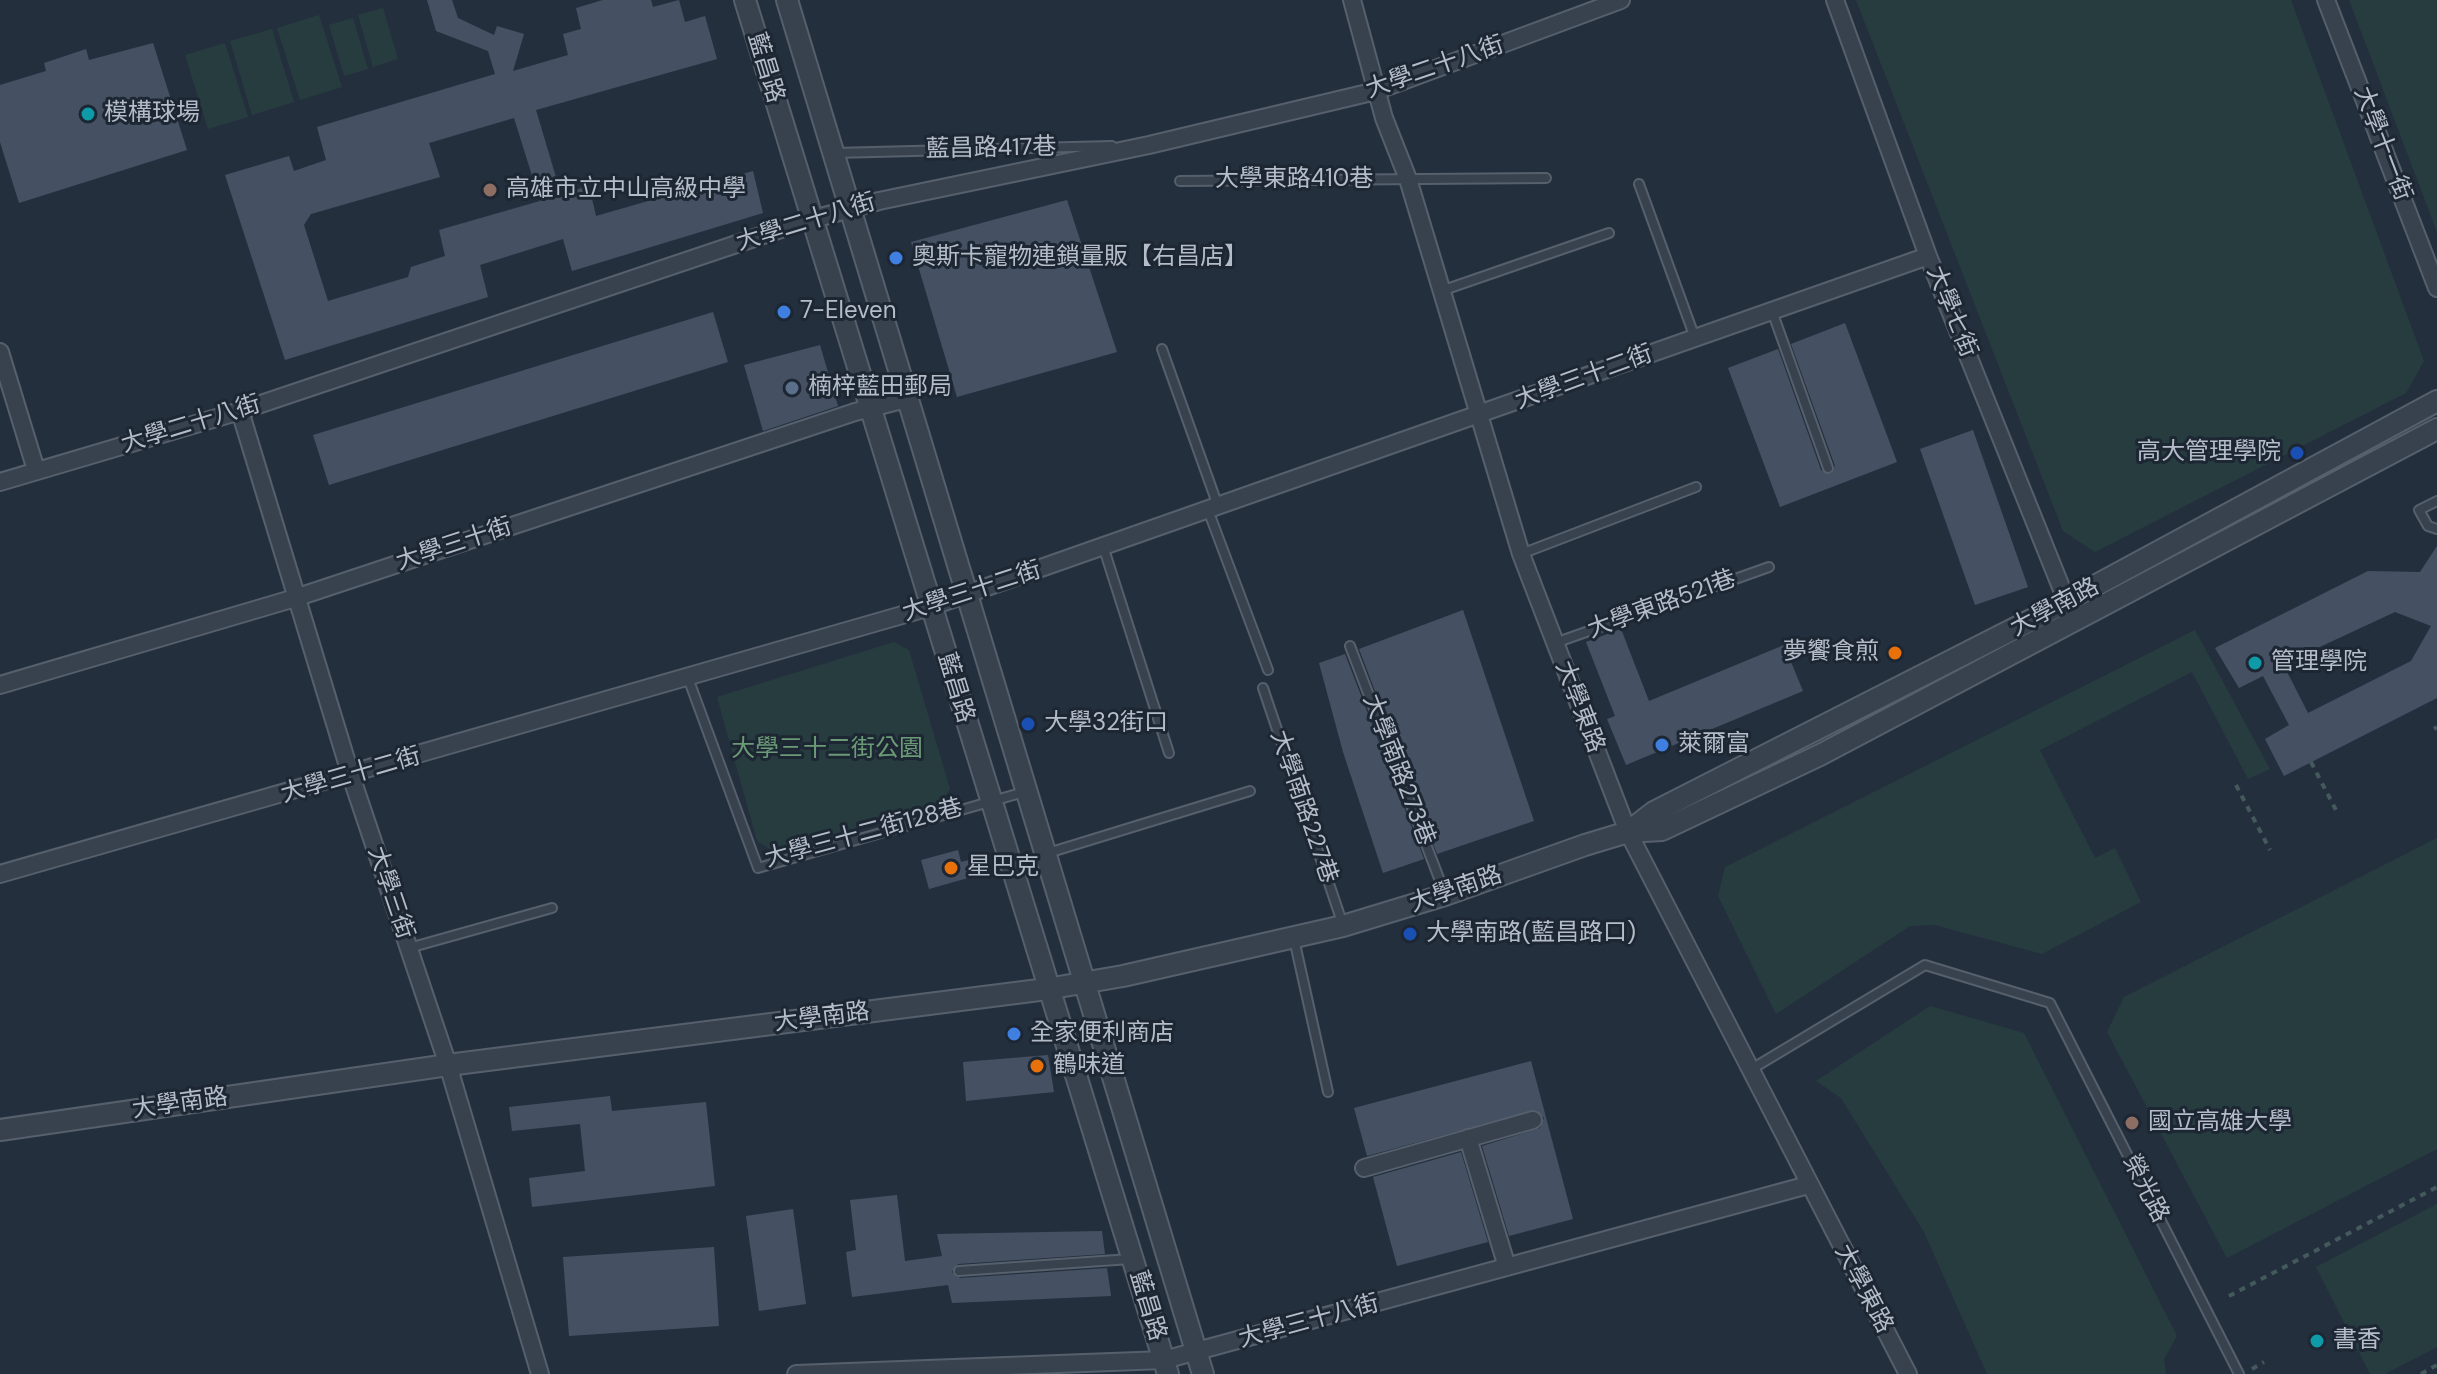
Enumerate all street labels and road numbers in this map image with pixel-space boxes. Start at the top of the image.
street label: 藍昌路 [741,29,789,107]
street label: 大學二十八街 [1362,31,1508,105]
street label: 大學十一街 [2347,83,2417,205]
street label: 藍昌路417巷 [925,133,1057,165]
street label: 大學東路410巷 [1215,166,1373,194]
street label: 大學二十八街 [733,188,879,258]
street label: 大學七街 [1920,262,1982,362]
street label: 大學三十二街 [1511,340,1657,416]
street label: 大學二十八街 [118,390,264,460]
street label: 大學三十街 [392,513,516,577]
street label: 大學三十二街 [899,556,1045,628]
street label: 大學東路521巷 [1584,565,1740,645]
street label: 大學南路 [2006,573,2104,643]
street label: 藍昌路 [931,649,979,727]
street label: 大學東路 [1548,657,1610,757]
street label: 大學南路273巷 [1356,690,1440,850]
street label: 大學南路227巷 [1263,727,1343,887]
street label: 大學三十二街 [278,742,424,810]
street label: 大學三十二街128巷 [762,794,966,874]
street label: 大學三街 [361,843,419,943]
street label: 大學南路 [1406,861,1506,919]
street label: 大學南路 [773,998,871,1038]
street label: 大學南路 [130,1083,230,1125]
street label: 榮光路 [2116,1150,2174,1228]
street label: 大學東路 [1828,1240,1898,1338]
street label: 藍昌路 [1123,1267,1171,1345]
street label: 大學三十八街 [1236,1289,1382,1355]

